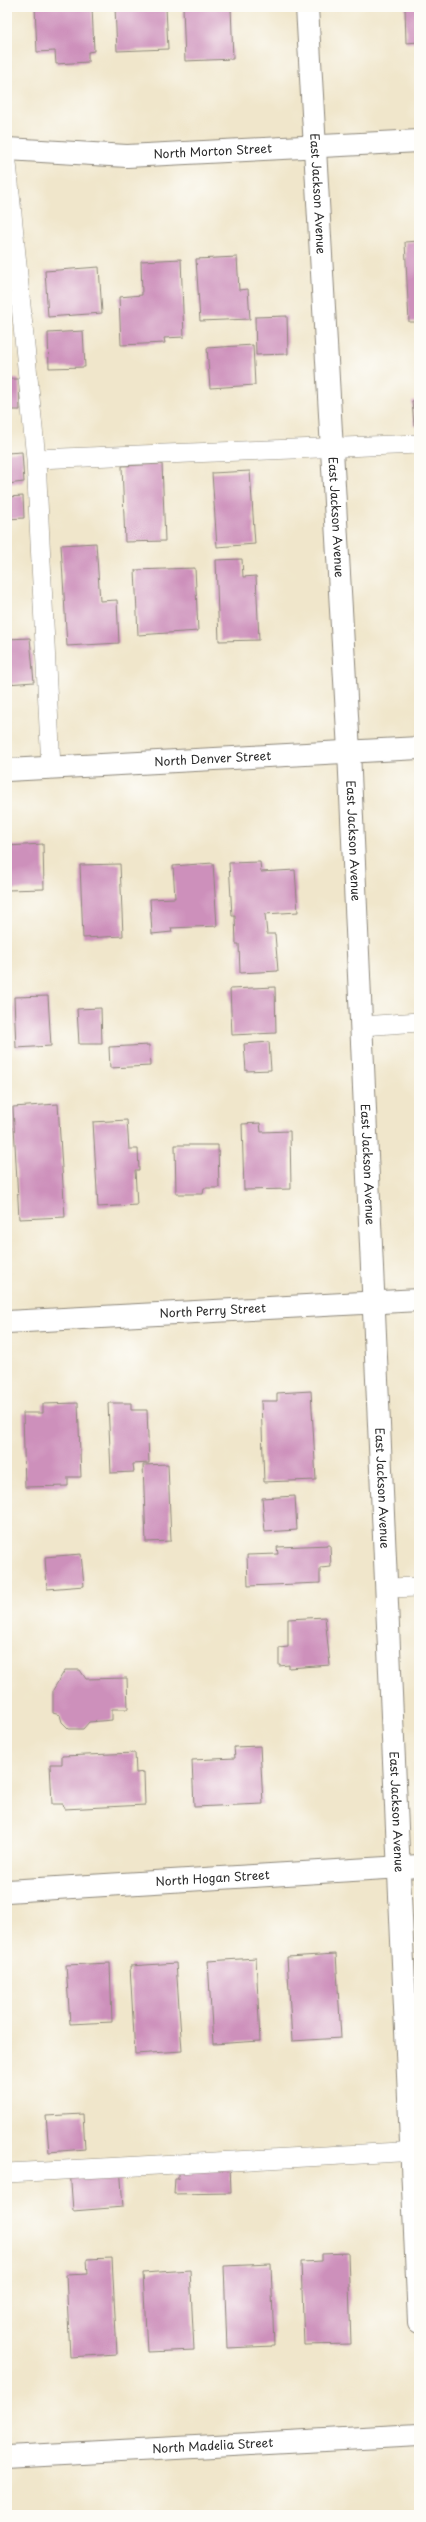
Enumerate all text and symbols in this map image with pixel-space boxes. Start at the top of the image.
street label: East Jackson Avenue [306,133,331,255]
street label: North Morton Street [153,139,272,163]
street label: East Jackson Avenue [324,456,349,579]
street label: North Denver Street [154,746,272,770]
street label: East Jackson Avenue [342,780,366,902]
street label: East Jackson Avenue [357,1103,380,1226]
street label: North Perry Street [159,1298,266,1322]
street label: East Jackson Avenue [371,1427,395,1549]
street label: East Jackson Avenue [386,1751,409,1873]
street label: North Hogan Street [155,1865,270,1890]
street label: North Madelia Street [152,2433,274,2457]

